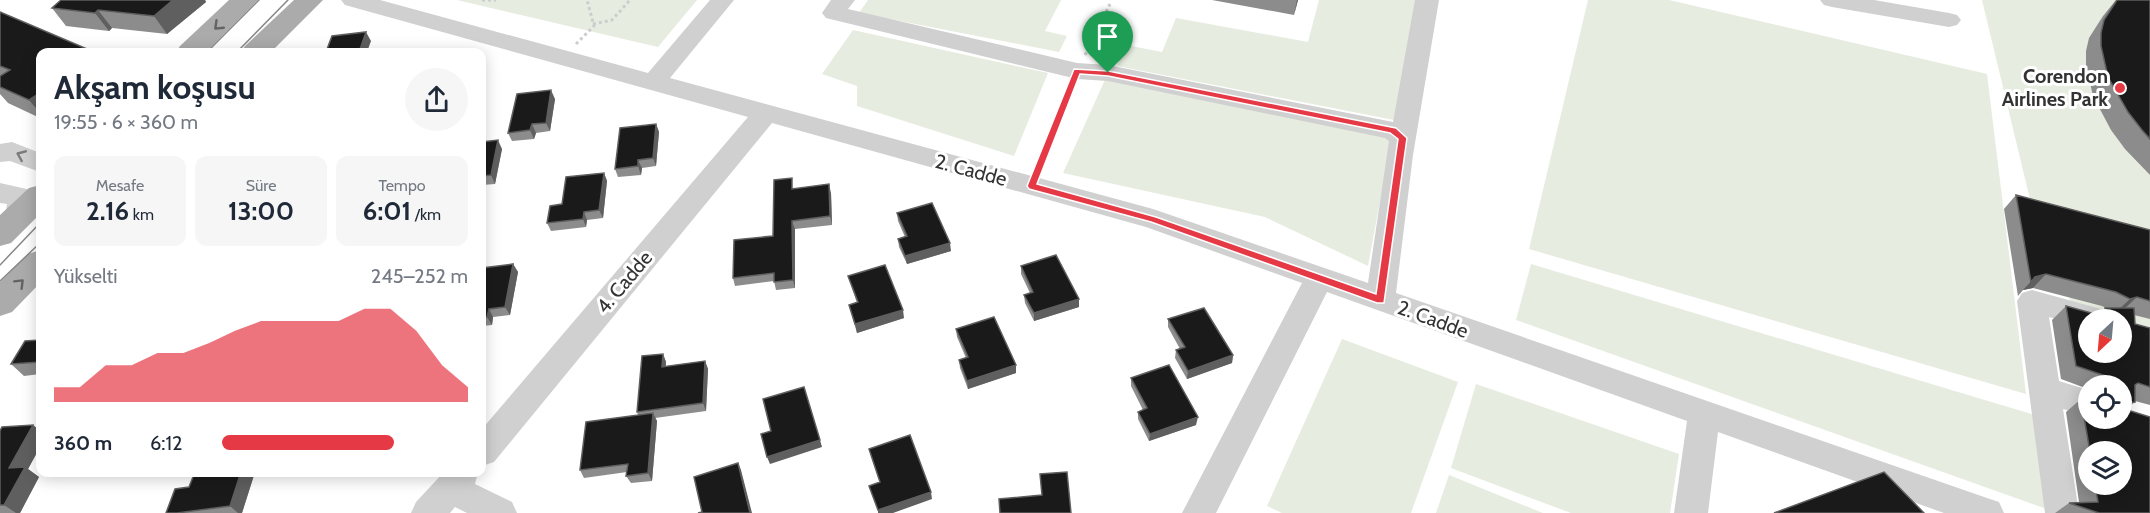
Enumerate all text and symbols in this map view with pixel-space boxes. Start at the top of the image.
pin [1082,11,1133,73]
one-way arrow [214,19,225,30]
icon: arrive [1091,20,1124,53]
place label: Corendon Airlines Park [2002,64,2108,111]
text: Akşam koşusu [54,67,256,107]
button: share [405,68,468,131]
marker: Corendon Airlines Park [2113,81,2127,95]
text: 19:55 · 6 × 360 m [54,110,198,134]
street label: 2. Cadde [932,149,1010,191]
one-way arrow [16,151,27,163]
text: Mesafe [96,176,144,195]
text: Süre [246,176,276,195]
text: Tempo [378,176,426,195]
text: 2.16 [86,195,129,227]
text: 13:00 [228,195,294,227]
text: 6:01 [363,195,411,227]
text: km [129,205,154,224]
text: /km [411,205,441,224]
street label: 4. Cadde [591,246,657,318]
text: Yükselti [54,264,118,288]
text: 245–252 m [371,264,468,288]
one-way arrow [13,280,24,291]
street label: 2. Cadde [1394,295,1472,343]
north arrow [2078,309,2132,363]
map controls [2078,309,2132,495]
button: locate [2078,375,2132,429]
text: 360 m [54,431,112,455]
text: 6:12 [150,431,183,455]
button: layers [2078,441,2132,495]

